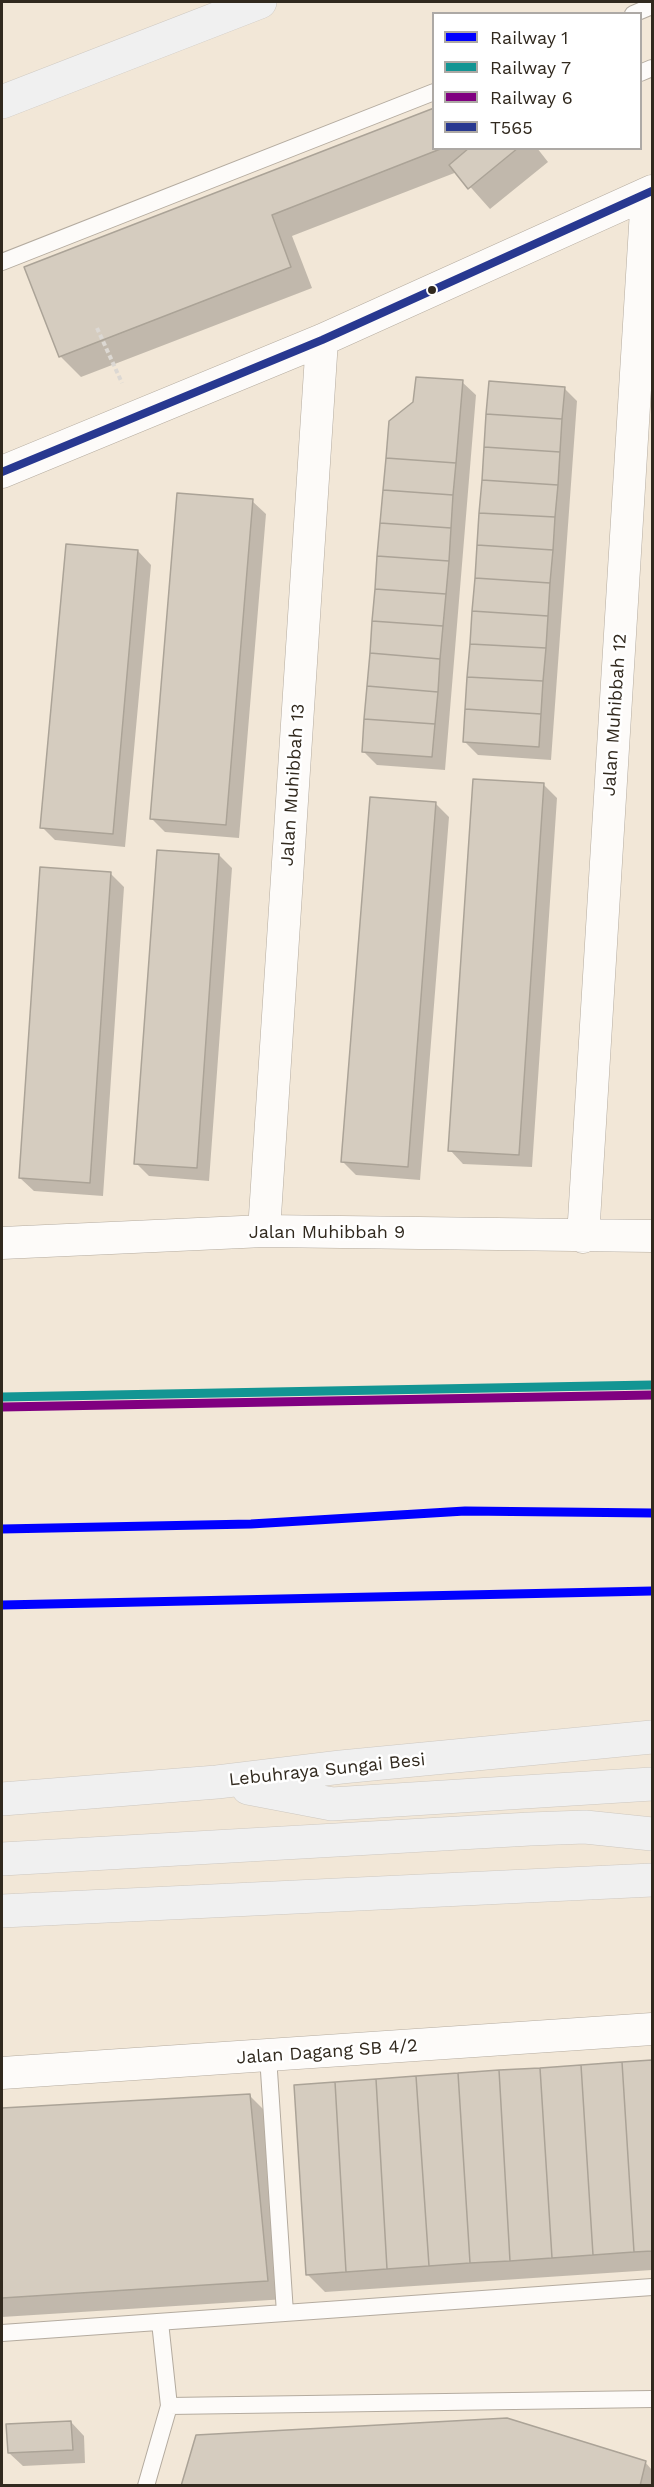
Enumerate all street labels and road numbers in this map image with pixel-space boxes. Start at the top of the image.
street label: Jalan Muhibbah 12 [599,633,631,797]
street label: Jalan Muhibbah 13 [277,703,309,867]
street label: Jalan Muhibbah 9 [249,1222,405,1244]
street label: Lebuhraya Sungai Besi [228,1749,426,1791]
street label: Jalan Dagang SB 4/2 [236,2035,418,2069]

